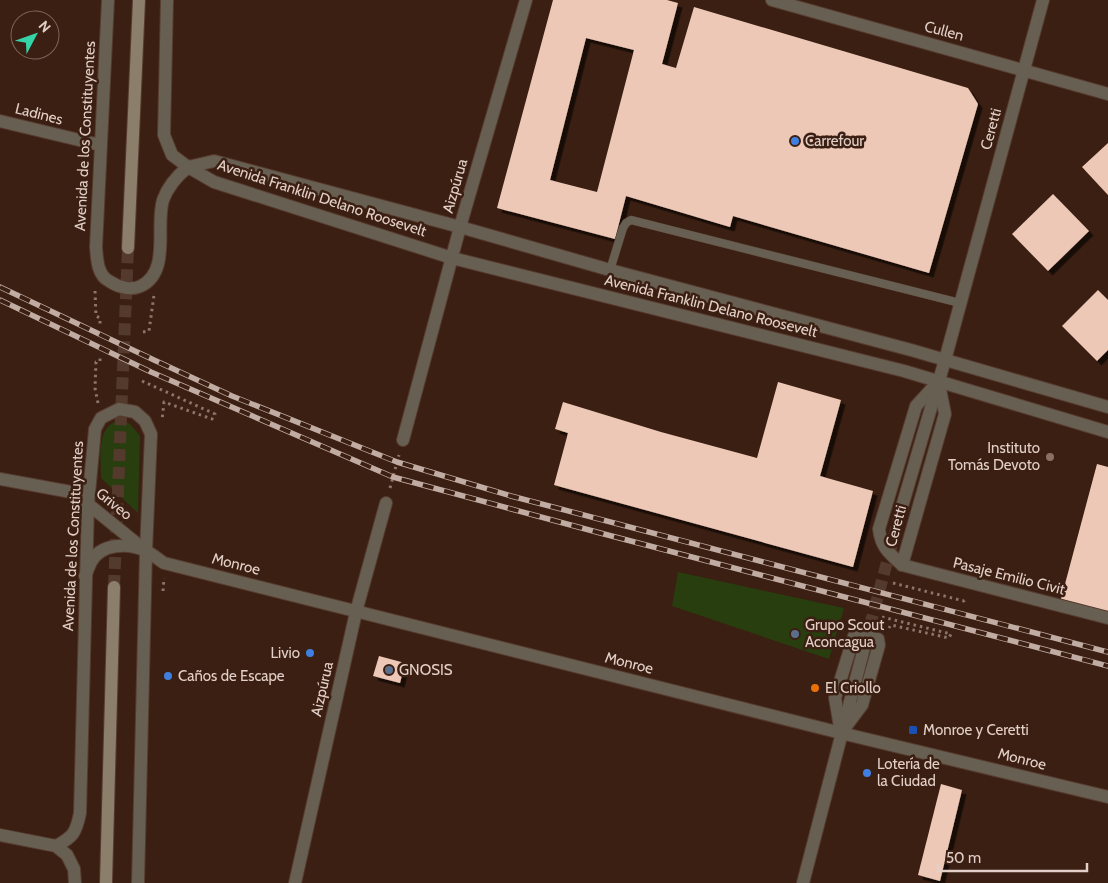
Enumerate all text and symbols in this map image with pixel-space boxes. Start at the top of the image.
north arrow [10,10,60,60]
text: N [35,17,55,36]
street label: Cullen [922,17,966,45]
street label: Avenida de los Constituyentes [71,41,99,231]
street label: Ladines [13,99,65,129]
street label: Ceretti [977,106,1005,152]
place label: Carrefour [805,132,864,150]
marker: Carrefour [789,135,801,147]
street label: Avenida Franklin Delano Roosevelt [215,156,429,240]
street label: Aizpúrua [439,156,472,215]
street label: Avenida Franklin Delano Roosevelt [603,271,819,341]
place label: Instituto Tomás Devoto [948,439,1040,474]
street label: Avenida de los Constituyentes [59,441,87,631]
marker: Instituto Tomás Devoto [1044,451,1056,463]
street label: Griveo [92,484,136,524]
street label: Ceretti [882,503,910,549]
street label: Monroe [210,549,262,579]
street label: Pasaje Emilio Civit [951,553,1067,599]
place label: Grupo Scout Aconcagua [805,616,884,651]
marker: Grupo Scout Aconcagua [789,628,801,640]
place label: Livio [270,644,300,662]
marker: Livio [304,647,316,659]
street label: Monroe [603,648,655,678]
street label: Aizpúrua [307,659,337,718]
place label: GNOSIS [399,661,453,679]
marker: GNOSIS [383,664,395,676]
place label: Caños de Escape [178,667,285,685]
marker: Caños de Escape [162,670,174,682]
place label: El Criollo [825,679,881,697]
marker: El Criollo [809,682,821,694]
place label: Monroe y Ceretti [923,721,1029,739]
marker: Monroe y Ceretti [907,724,919,736]
street label: Monroe [996,744,1048,774]
place label: Lotería de la Ciudad [877,755,940,790]
marker: Lotería de la Ciudad [861,767,873,779]
scale bar [938,840,1087,872]
text: 50 m [946,849,981,867]

